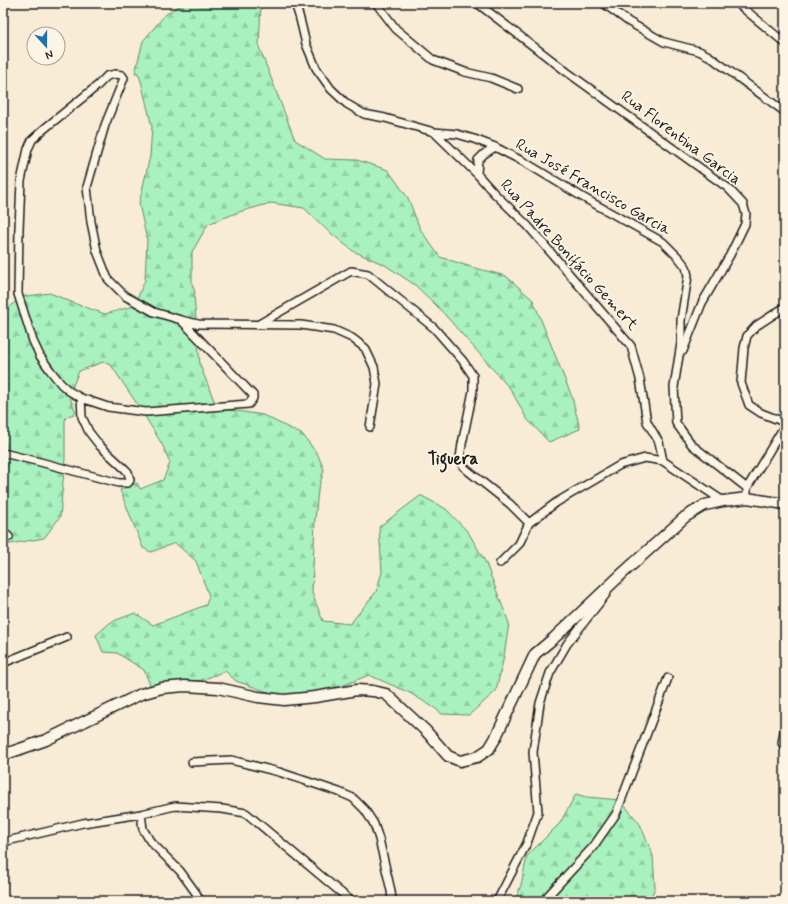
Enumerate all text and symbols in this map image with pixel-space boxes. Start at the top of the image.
north arrow [26,26,66,66]
text: N [43,47,55,62]
street label: Rua Florentina Garcia [617,86,745,190]
street label: Rua José Francisco Garcia [512,134,675,240]
street label: Rua Padre Bonifácio Gemert [495,175,643,336]
district label: Tiguera [428,448,478,473]

